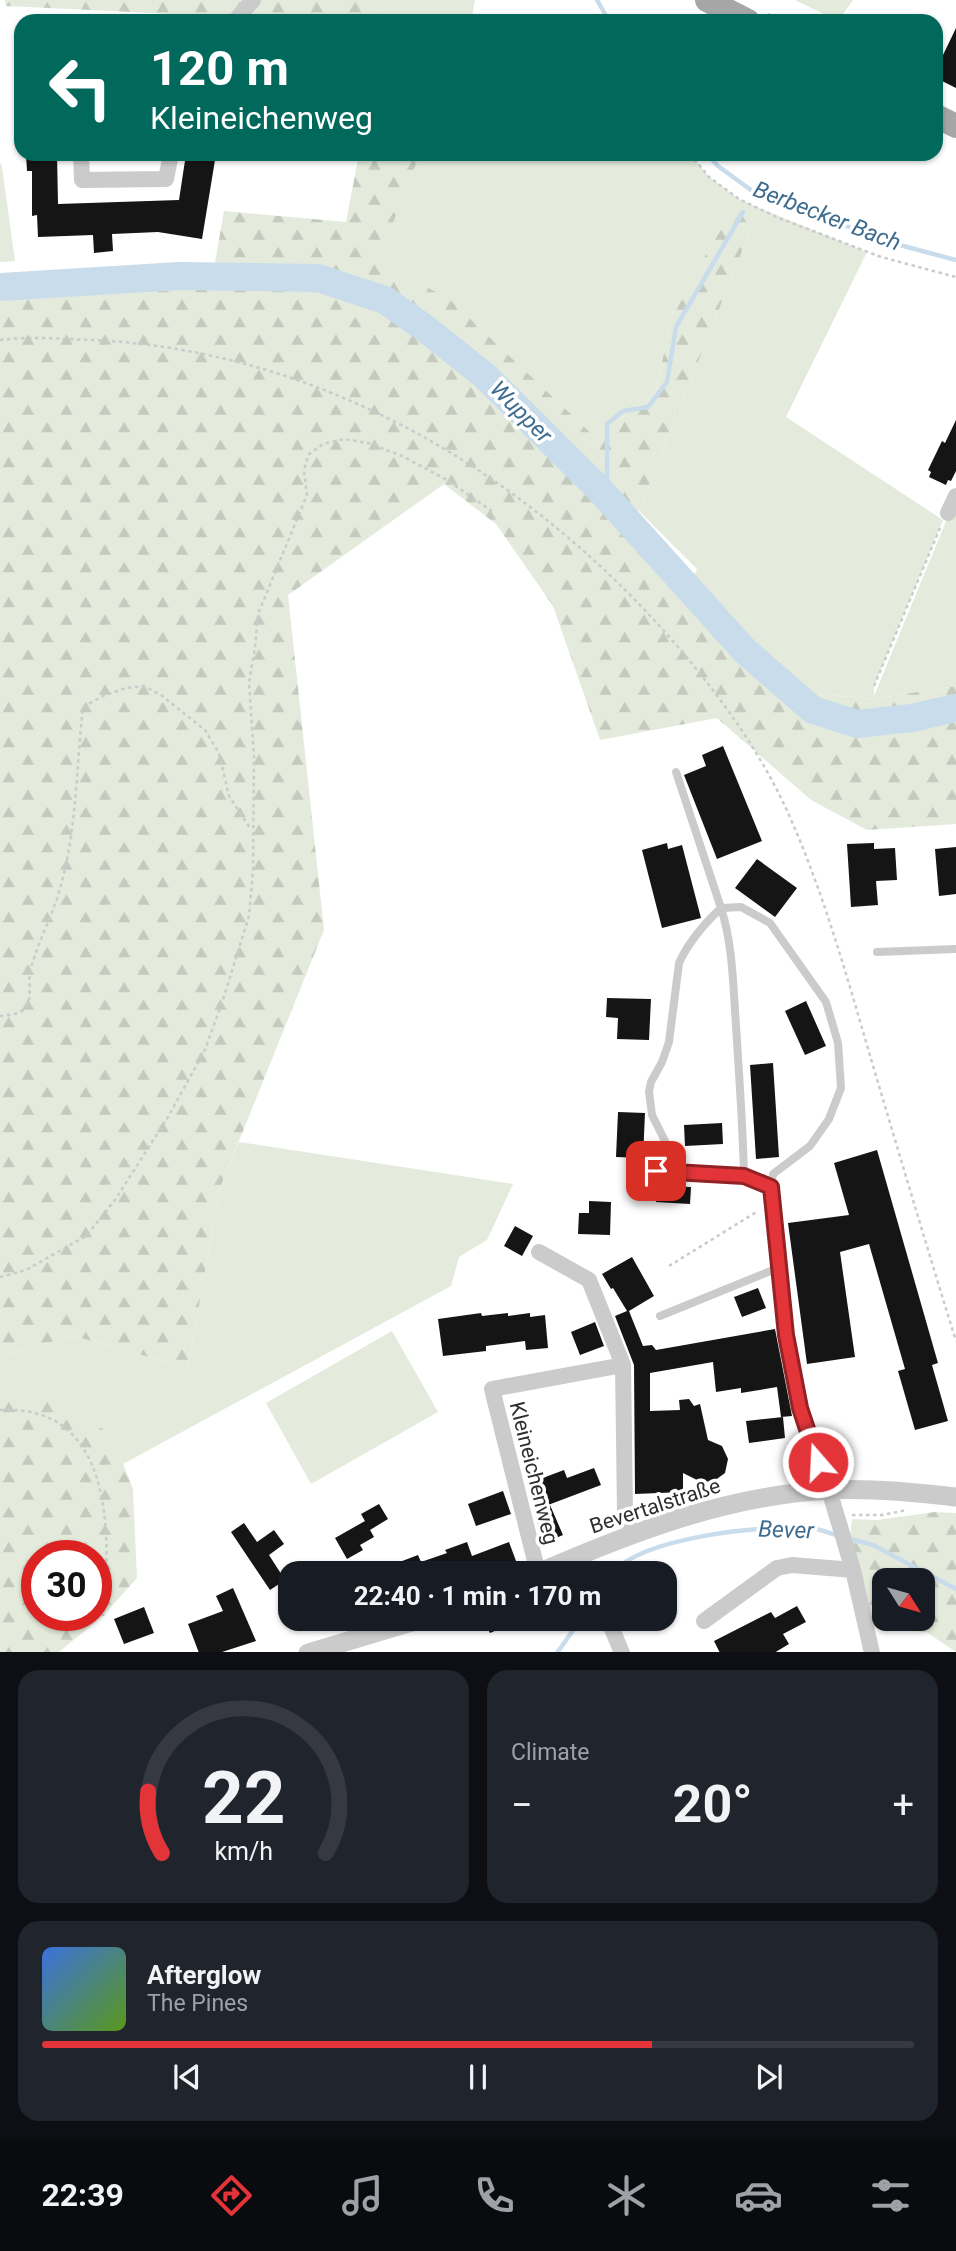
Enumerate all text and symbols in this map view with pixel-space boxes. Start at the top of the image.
text: 120 m [150,40,289,97]
icon: left [35,42,126,133]
text: Kleineichenweg [150,99,373,137]
water label: Berbecker Bach [750,176,904,256]
water label: Wupper [484,375,559,450]
pin [626,1141,686,1201]
icon: arrive [637,1152,675,1190]
street label: Kleineichenweg [505,1399,563,1547]
position arrow [781,1425,855,1499]
street label: Bevertalstraße [587,1474,723,1538]
water label: Bever [758,1516,816,1545]
speed limit sign: 30 [21,1540,112,1631]
north arrow [872,1568,934,1631]
map controls [872,1568,935,1631]
text: 22:40 · 1 min · 170 m [354,1581,601,1611]
text: Climate [511,1739,590,1766]
text: 22 [202,1755,285,1841]
text: 20° [673,1774,753,1835]
text: − [511,1783,533,1827]
text: + [892,1783,914,1827]
text: km/h [214,1836,273,1865]
text: Afterglow [147,1960,261,1990]
text: The Pines [147,1990,248,2017]
icon: previous [168,2058,206,2096]
icon: pause [459,2058,497,2096]
icon: next [750,2058,788,2096]
icon: directions [207,2171,256,2220]
icon: music [338,2171,387,2220]
icon: phone [470,2171,519,2220]
icon: climate [602,2171,651,2220]
icon: car [734,2171,783,2220]
icon: filters [866,2171,915,2220]
text: 22:39 [41,2176,124,2214]

